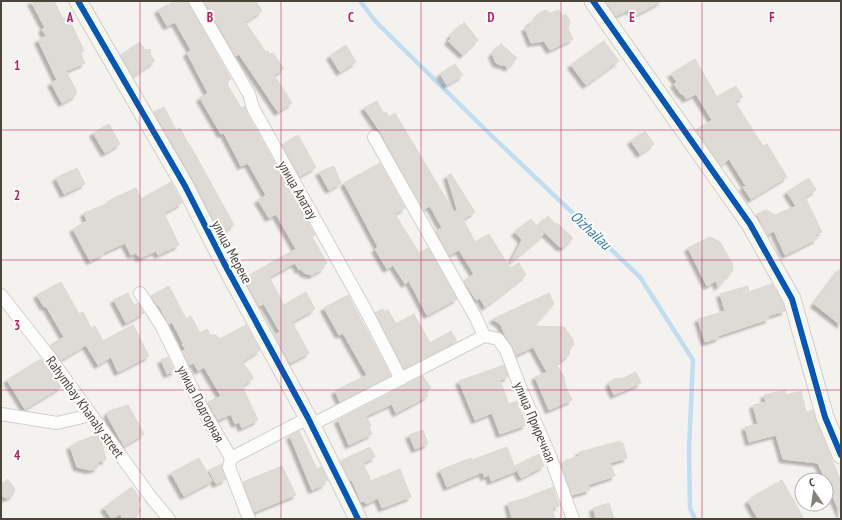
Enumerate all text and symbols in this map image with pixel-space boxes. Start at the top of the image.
text: A [66,9,74,26]
text: B [207,9,213,26]
text: C [348,9,354,26]
text: D [488,9,495,26]
text: E [629,9,635,26]
text: F [769,9,775,26]
text: 1 [14,57,20,74]
street label: улица Алатау [274,158,322,223]
text: 2 [14,187,20,204]
water label: Oizhailau [567,206,616,255]
street label: улица Мереке [208,217,256,287]
text: 3 [14,317,20,334]
street label: Rahymbay Khanaly street [42,353,128,462]
street label: улица Подгорная [173,362,229,446]
street label: улица Приречная [510,379,560,465]
text: 4 [14,447,21,464]
north arrow [794,472,834,512]
text: С [808,475,816,490]

